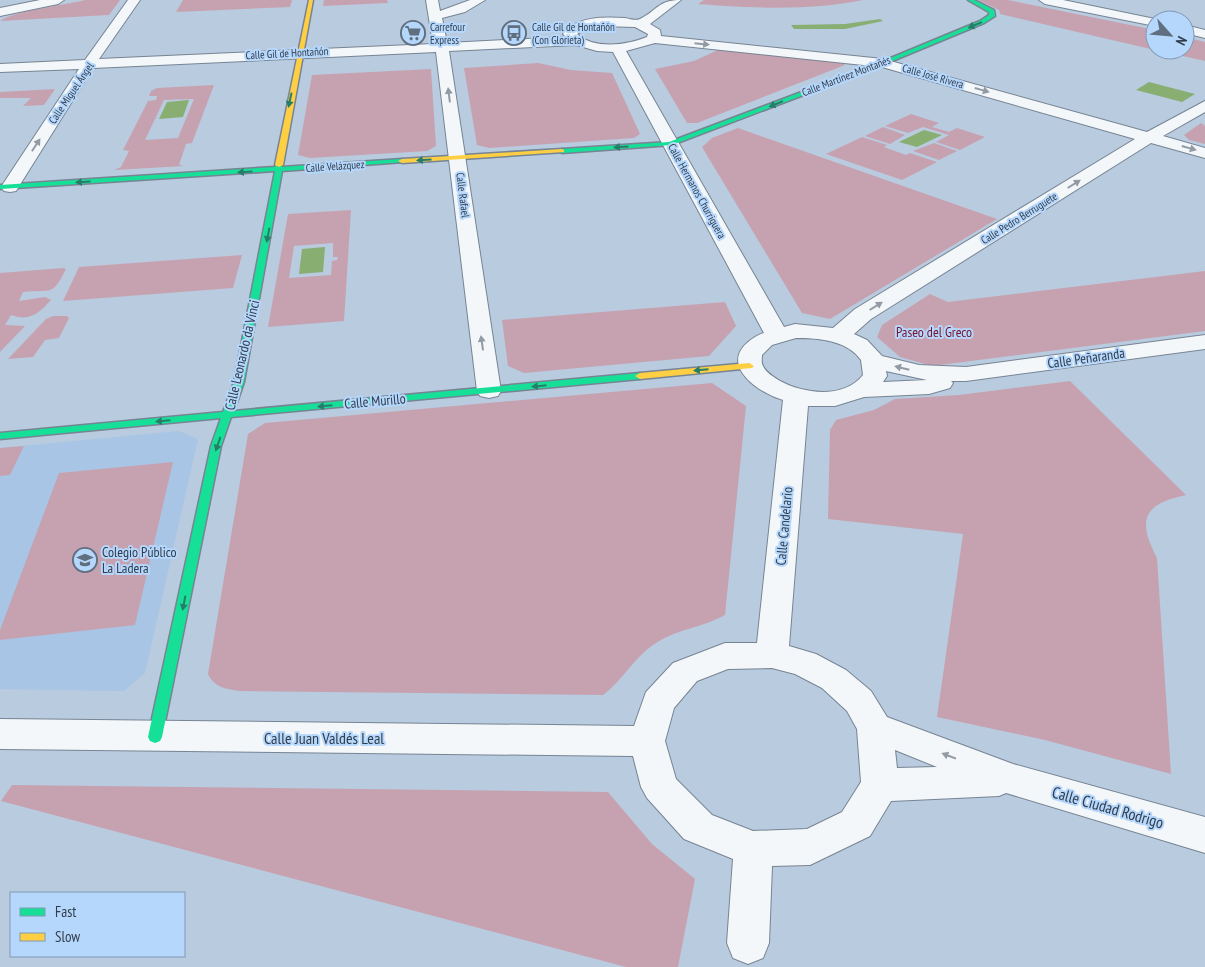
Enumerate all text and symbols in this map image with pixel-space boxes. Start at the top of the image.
north arrow [1145,10,1195,60]
supermarket icon: Carrefour Express [400,20,426,46]
place label: Carrefour Express [430,20,465,47]
bus stop icon: Calle Gil de Hontañón (Con Glorieta) [501,20,527,46]
place label: Calle Gil de Hontañón (Con Glorieta) [532,20,615,47]
one-way arrow [968,21,982,29]
text: N [1172,33,1191,48]
one-way arrow [694,40,710,48]
street label: Calle Gil de Hontañón [245,44,329,62]
street label: Calle Martínez Montañés [800,53,893,99]
street label: Calle Miguel Ángel [45,59,97,126]
street label: Calle José Rivera [901,61,965,91]
one-way arrow [445,86,453,102]
one-way arrow [975,86,990,94]
one-way arrow [286,93,294,109]
one-way arrow [768,101,783,108]
one-way arrow [31,139,41,152]
street label: Calle Hermanos Churriguera [665,141,729,241]
one-way arrow [613,143,629,151]
one-way arrow [1182,145,1197,153]
street label: Calle Velázquez [305,157,365,175]
one-way arrow [416,157,432,165]
one-way arrow [236,168,252,176]
street label: Calle Rafael [453,172,473,219]
one-way arrow [74,179,90,187]
one-way arrow [1067,179,1080,189]
street label: Calle Pedro Berruguete [978,189,1060,247]
one-way arrow [264,228,272,243]
street label: Calle Leonardo da Vinci [221,298,263,412]
one-way arrow [869,302,883,311]
park label: Paseo del Greco [896,323,972,341]
one-way arrow [478,334,486,350]
street label: Calle Peñaranda [1046,344,1126,372]
one-way arrow [895,364,910,372]
one-way arrow [693,367,709,375]
one-way arrow [531,382,547,390]
street label: Calle Murillo [344,389,406,413]
one-way arrow [317,402,333,410]
one-way arrow [155,417,171,425]
one-way arrow [213,437,221,452]
street label: Calle Candelario [772,486,796,566]
place label: Colegio Público La Ladera [102,543,177,577]
school or university icon: Colegio Público La Ladera [72,547,98,573]
one-way arrow [180,595,188,611]
street label: Calle Juan Valdés Leal [264,728,384,748]
one-way arrow [941,751,956,759]
street label: Calle Ciudad Rodrigo [1050,782,1166,832]
legend [10,892,185,957]
text: Fast [55,902,76,921]
text: Slow [55,927,80,946]

